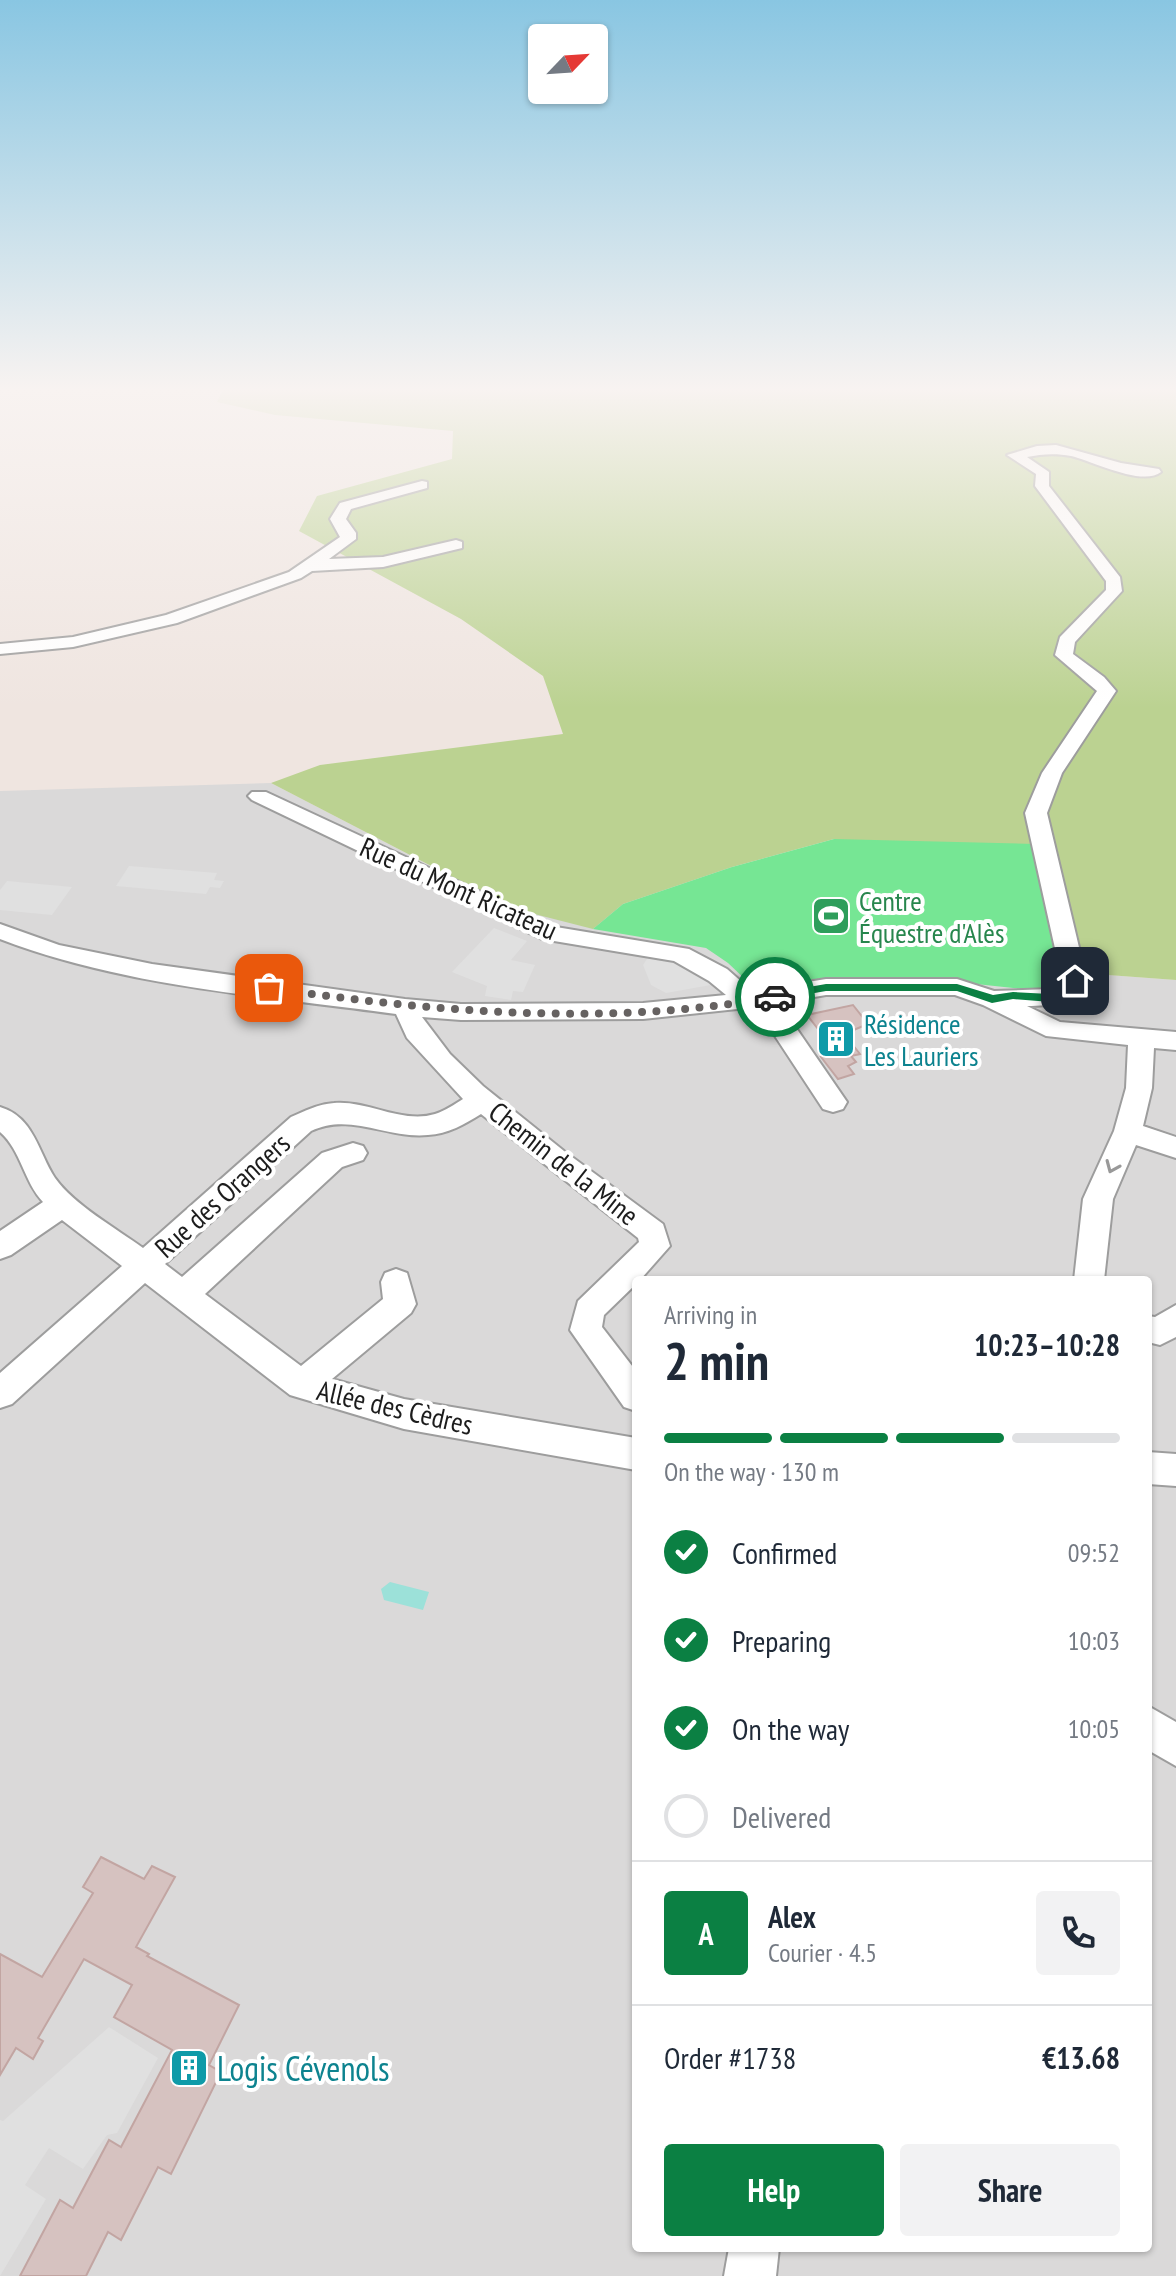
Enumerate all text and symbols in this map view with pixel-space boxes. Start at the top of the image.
north arrow [528,24,608,104]
map controls [528,24,608,104]
street label: Rue du Mont Ricateau [355,828,563,948]
place label: Centre Équestre d'Alès [859,882,1004,951]
sports icon: Centre Équestre d'Alès [810,895,852,937]
pin [1041,947,1109,1015]
pin [235,954,303,1022]
courier [735,957,815,1037]
icon: home [1053,959,1097,1003]
icon: bag [247,966,291,1010]
icon: car [753,975,797,1019]
place label: Résidence Les Lauriers [864,1005,978,1074]
building icon: Résidence Les Lauriers [815,1018,857,1060]
street label: Chemin de la Mine [482,1093,646,1233]
street label: Rue des Orangers [147,1125,297,1265]
one-way arrow [1106,1159,1122,1173]
text: Arriving in [664,1298,757,1331]
text: 10:23–10:28 [974,1325,1120,1364]
text: 2 min [664,1327,769,1394]
street label: Allée des Cèdres [314,1371,476,1443]
text: On the way · 130 m [664,1455,839,1488]
icon: check [664,1530,708,1574]
text: Confirmed [732,1533,837,1572]
text: 09:52 [1068,1536,1120,1569]
icon: check [664,1618,708,1662]
text: Preparing [732,1621,831,1660]
text: 10:03 [1068,1624,1120,1657]
icon: check [664,1706,708,1750]
text: On the way [732,1709,849,1748]
text: 10:05 [1068,1712,1120,1745]
text: Delivered [732,1797,831,1836]
button: phone [1036,1891,1120,1975]
text: Alex [768,1897,816,1936]
text: A [698,1914,714,1953]
text: Courier · 4.5 [768,1936,877,1969]
text: Order #1738 [664,2038,796,2077]
text: €13.68 [1042,2038,1120,2077]
place label: Logis Cévenols [217,2046,389,2090]
building icon: Logis Cévenols [168,2047,210,2089]
button: Help [664,2144,884,2236]
button: Share [900,2144,1120,2236]

